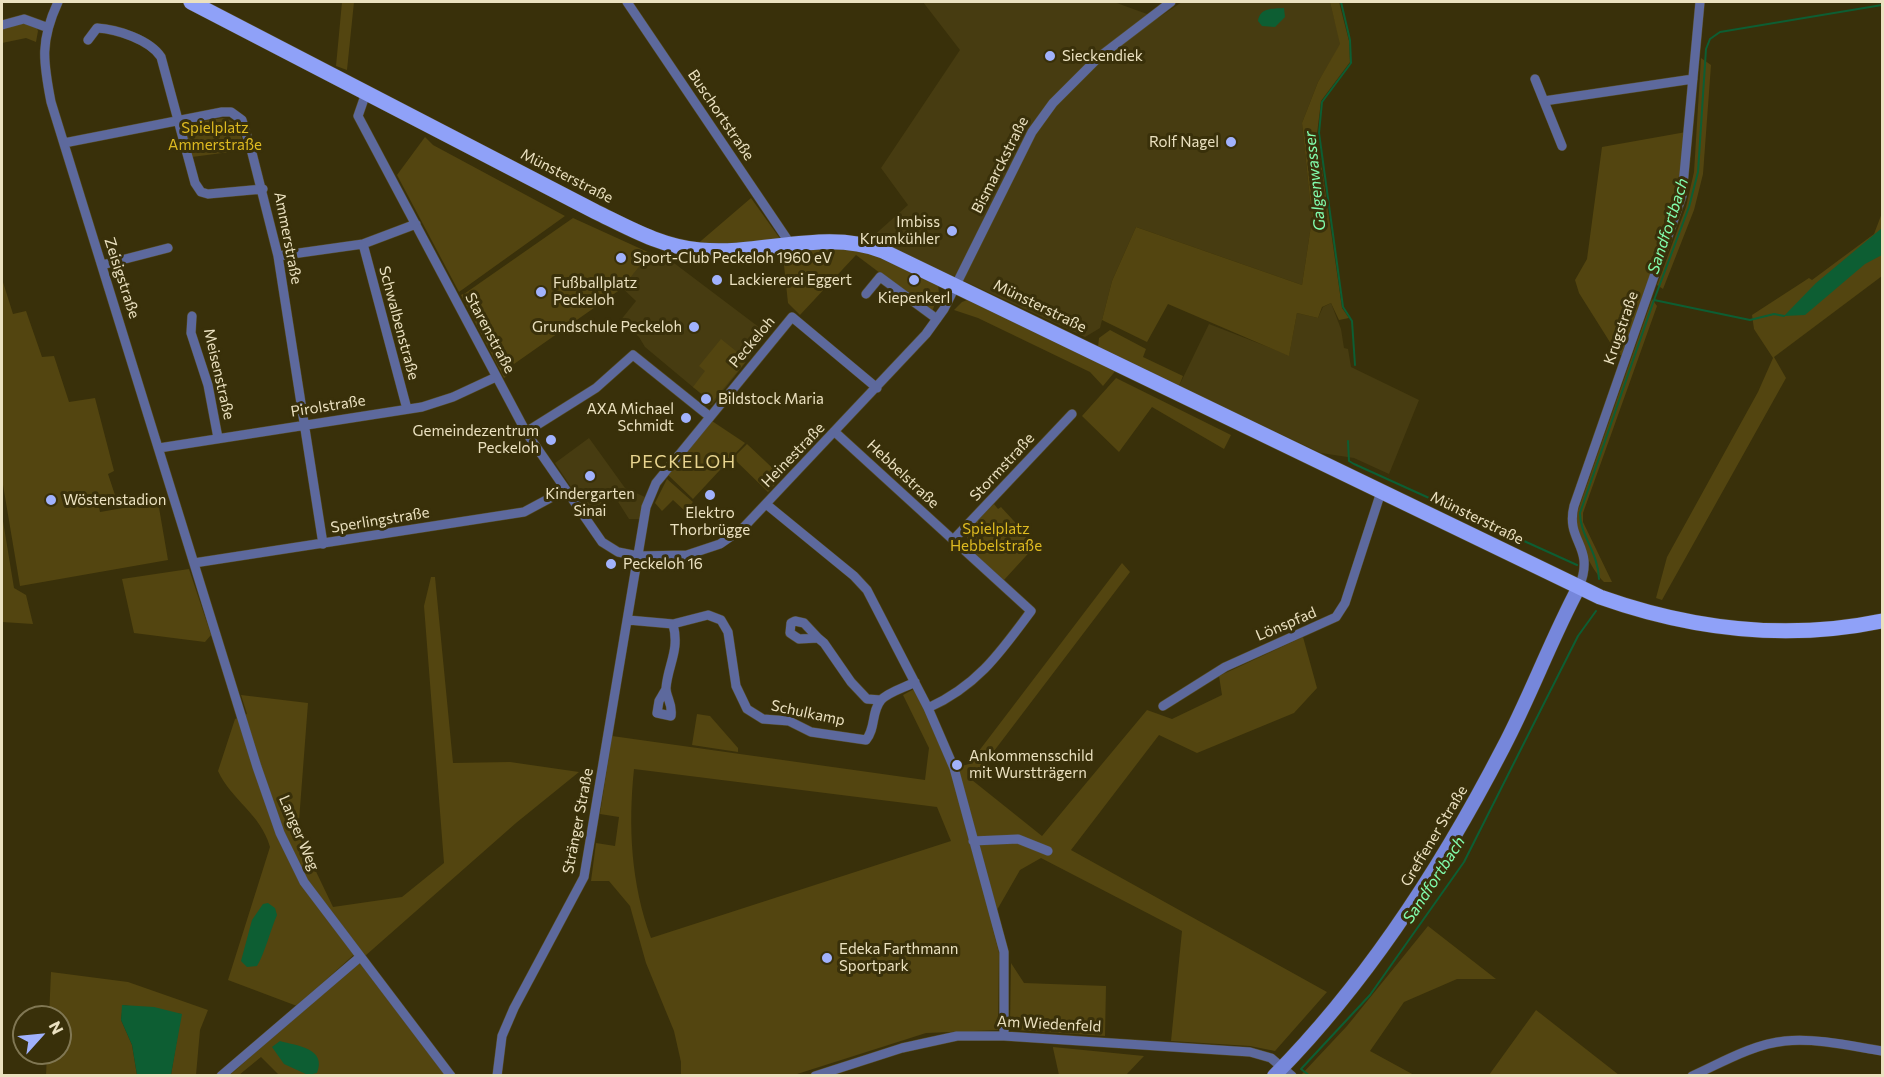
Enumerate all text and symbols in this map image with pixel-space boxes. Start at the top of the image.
place label: Sieckendiek [1062,47,1143,65]
marker: Sieckendiek [1043,49,1057,63]
street label: Buschortstraße [684,66,758,164]
street label: Bismarckstraße [968,114,1032,216]
park label: Spielplatz Ammerstraße [168,119,262,154]
water label: Galgenwasser [1300,130,1330,232]
place label: Rolf Nagel [1149,133,1219,151]
marker: Rolf Nagel [1224,135,1238,149]
street label: Münsterstraße [518,145,616,207]
water label: Sandfortbach [1643,176,1693,276]
street label: Ammerstraße [270,190,306,286]
place label: Imbiss Krumkühler [860,213,940,248]
marker: Imbiss Krumkühler [945,224,959,238]
street label: Zeisigstraße [100,235,144,321]
place label: Sport-Club Peckeloh 1960 eV [633,249,832,267]
marker: Sport-Club Peckeloh 1960 eV [614,251,628,265]
street label: Schwalbenstraße [375,264,423,382]
place label: Lackiererei Eggert [729,271,852,289]
marker: Lackiererei Eggert [710,273,724,287]
marker: Kiepenkerl [907,273,921,287]
place label: Fußballplatz Peckeloh [553,274,637,309]
street label: Münsterstraße [990,276,1090,336]
marker: Fußballplatz Peckeloh [534,285,548,299]
place label: Kiepenkerl [878,289,950,307]
street label: Krugstraße [1600,289,1642,367]
street label: Starenstraße [461,290,519,376]
street label: Peckeloh [725,313,779,371]
place label: Grundschule Peckeloh [532,318,682,336]
marker: Grundschule Peckeloh [687,320,701,334]
street label: Meisenstraße [200,327,238,421]
place label: Bildstock Maria [718,390,824,408]
street label: Pirolstraße [289,391,367,421]
marker: Bildstock Maria [699,392,713,406]
place label: AXA Michael Schmidt [586,400,674,435]
marker: AXA Michael Schmidt [679,411,693,425]
street label: Heinestraße [758,419,828,491]
place label: Gemeindezentrum Peckeloh [413,422,539,457]
street label: Stormstraße [966,429,1038,505]
marker: Gemeindezentrum Peckeloh [544,433,558,447]
street label: Hebbelstraße [863,436,943,512]
district label: PECKELOH [629,451,737,473]
marker: Kindergarten Sinai [583,469,597,483]
place label: Kindergarten Sinai [545,485,635,520]
marker: Elektro Thorbrügge [703,488,717,502]
street label: Münsterstraße [1427,488,1527,548]
place label: Wöstenstadion [63,491,166,509]
marker: Wöstenstadion [44,493,58,507]
street label: Sperlingstraße [329,503,431,537]
place label: Elektro Thorbrügge [670,504,750,539]
park label: Spielplatz Hebbelstraße [950,520,1042,555]
place label: Peckeloh 16 [623,555,703,573]
marker: Peckeloh 16 [604,557,618,571]
street label: Lönspfad [1253,603,1319,645]
street label: Schulkamp [769,696,847,730]
place label: Ankommensschild mit Wurstträgern [969,747,1093,782]
marker: Ankommensschild mit Wurstträgern [950,758,964,772]
street label: Stränger Straße [559,767,597,875]
street label: Greffener Straße [1397,782,1471,890]
street label: Langer Weg [275,793,323,873]
water label: Sandfortbach [1399,833,1469,927]
place label: Edeka Farthmann Sportpark [839,940,958,975]
marker: Edeka Farthmann Sportpark [820,951,834,965]
north arrow [12,1005,72,1065]
street label: Am Wiedenfeld [996,1012,1102,1036]
text: N [46,1018,68,1037]

